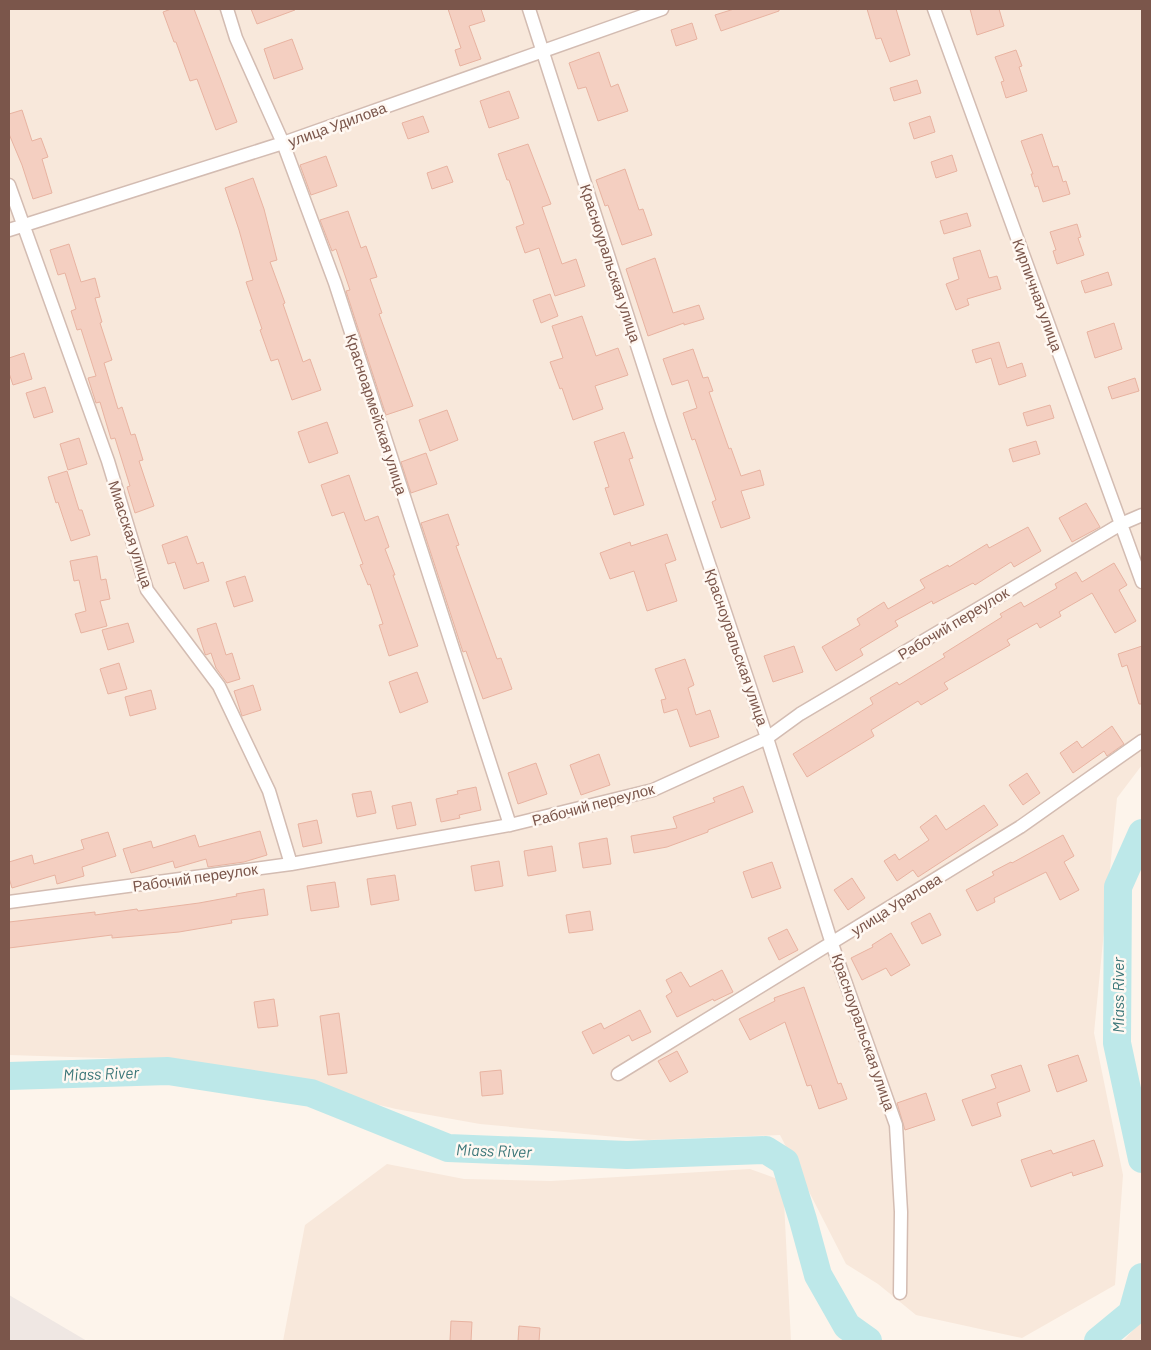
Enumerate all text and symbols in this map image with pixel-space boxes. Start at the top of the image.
street label: улица Удилова [285,98,389,150]
street label: Красноуральская улица [577,182,645,345]
street label: Кирпичная улица [1009,236,1067,354]
street label: Красноармейская улица [342,331,412,497]
street label: Миасская улица [105,478,157,591]
street label: Красноуральская улица [702,566,773,729]
street label: Рабочий переулок [894,583,1012,663]
street label: Рабочий переулок [530,779,657,829]
street label: Рабочий переулок [131,859,259,895]
street label: улица Уралова [847,869,945,939]
street label: Красноуральская улица [829,951,900,1114]
water label: Miass River [1108,956,1127,1033]
water label: Miass River [63,1062,141,1084]
water label: Miass River [456,1139,534,1161]

